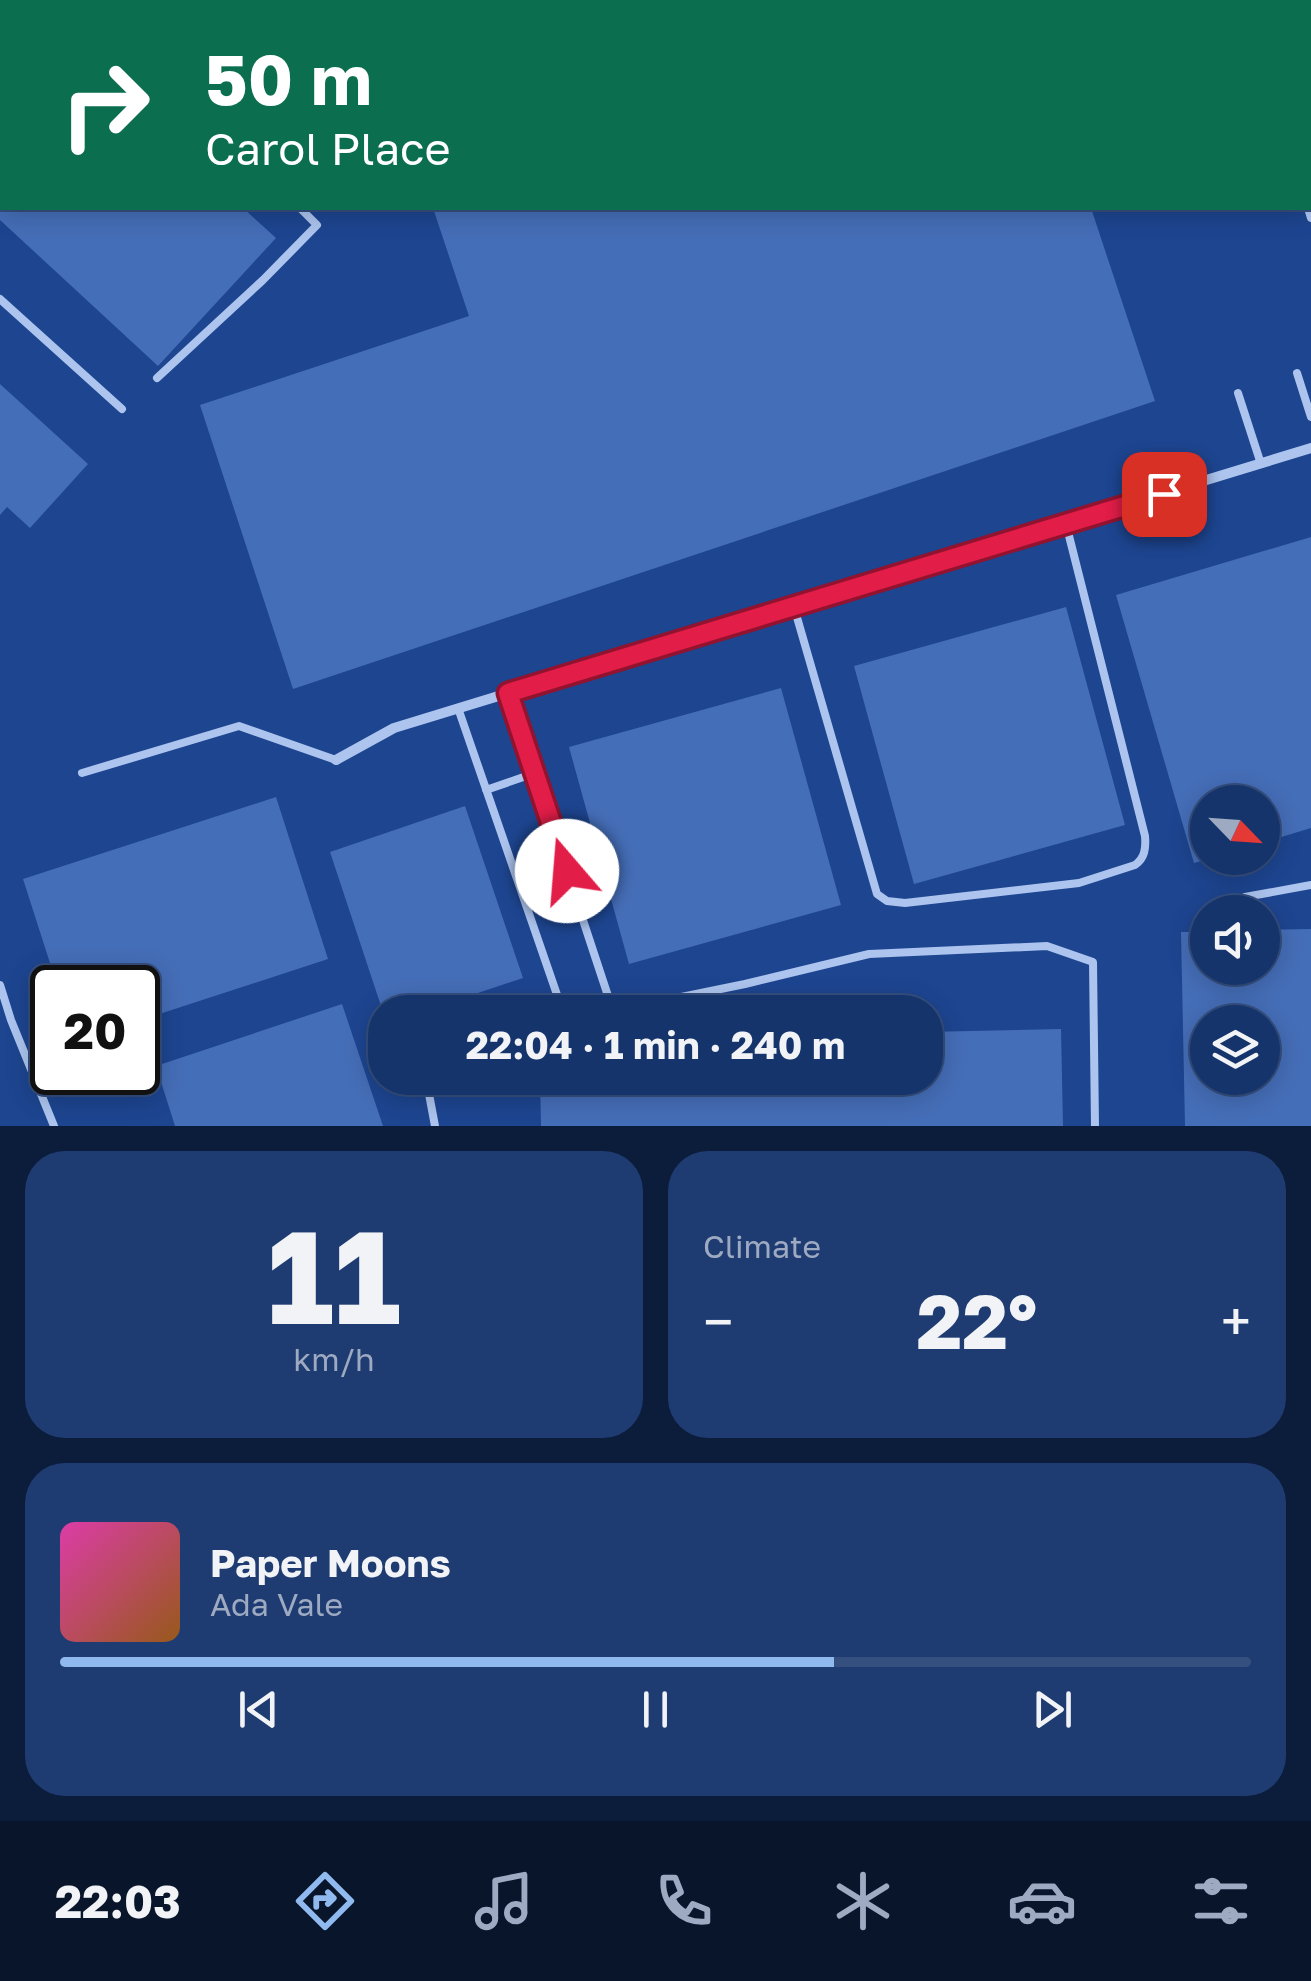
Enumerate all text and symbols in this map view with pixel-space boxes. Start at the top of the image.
text: 50 m [205,36,372,120]
icon: right [40,40,170,170]
text: Carol Place [205,121,451,175]
pin [1122,452,1207,537]
icon: arrive [1137,467,1192,522]
north arrow [1190,785,1280,875]
map controls [1190,785,1280,1095]
position arrow [515,819,619,923]
button: sound [1190,895,1280,985]
speed limit sign: 20 [30,965,160,1095]
button: layers [1190,1005,1280,1095]
text: 22:04 · 1 min · 240 m [466,1022,845,1067]
text: 11 [267,1197,401,1353]
text: Climate [703,1227,821,1265]
text: 22° [917,1275,1037,1366]
text: − [703,1288,733,1354]
text: + [1221,1288,1251,1354]
text: km/h [293,1340,375,1378]
text: Paper Moons [210,1540,451,1585]
text: Ada Vale [210,1585,343,1623]
icon: previous [231,1682,286,1737]
icon: pause [628,1682,683,1737]
icon: next [1025,1682,1080,1737]
icon: directions [290,1866,360,1936]
icon: music [469,1866,539,1936]
icon: phone [649,1866,719,1936]
icon: climate [828,1866,898,1936]
icon: car [1007,1866,1077,1936]
icon: filters [1186,1866,1256,1936]
text: 22:03 [55,1874,181,1928]

